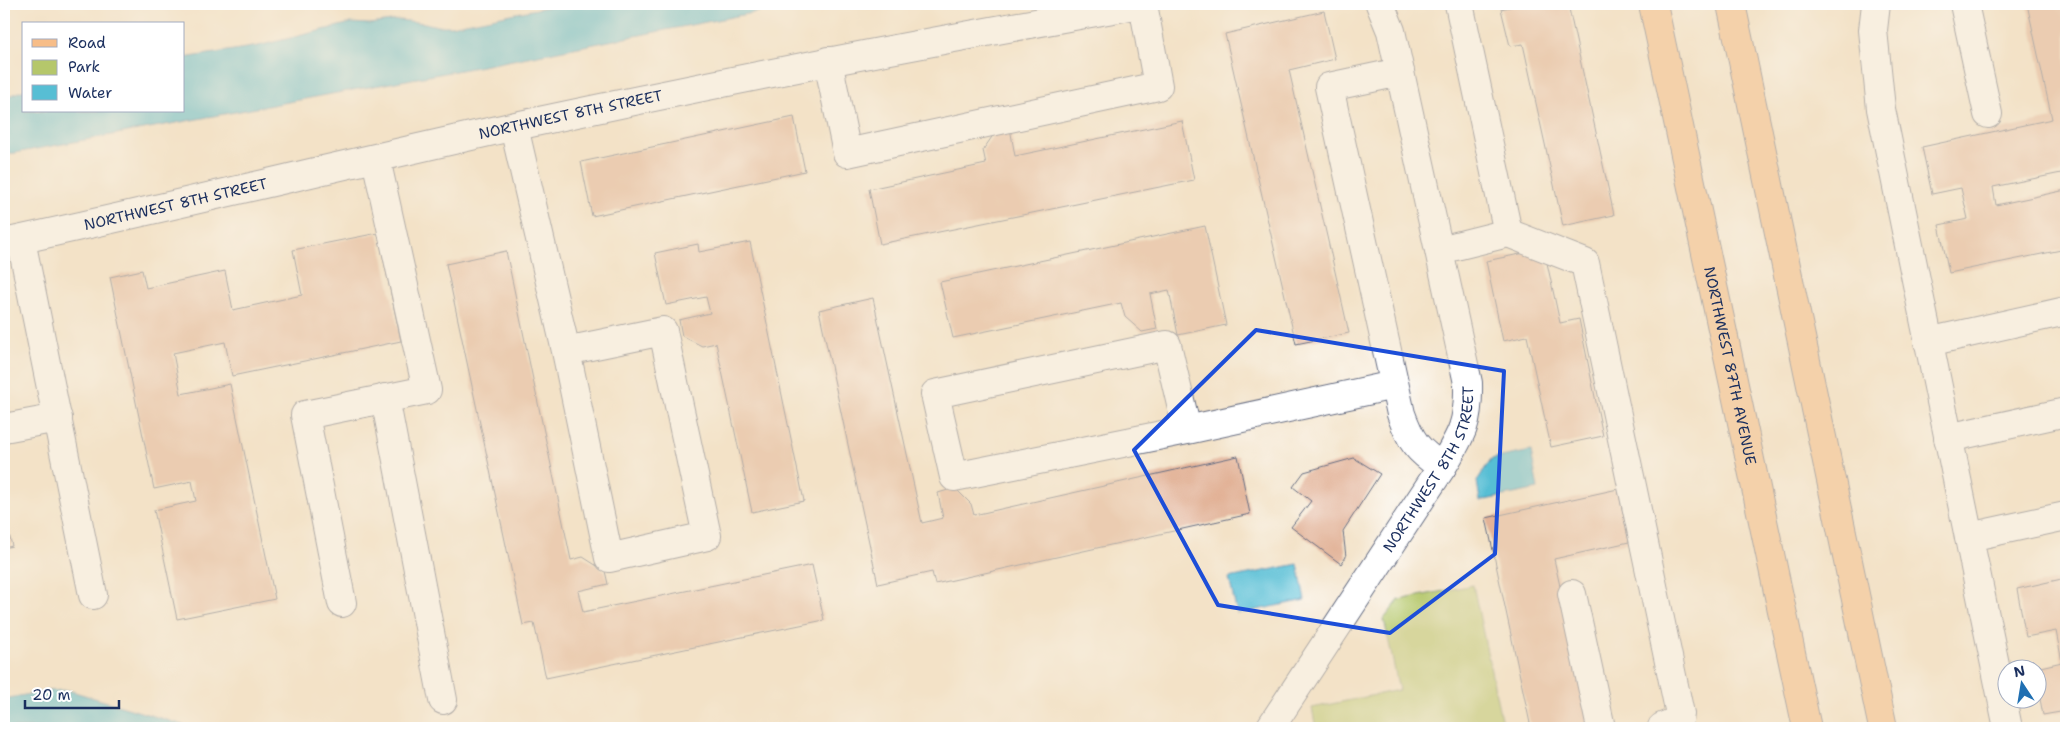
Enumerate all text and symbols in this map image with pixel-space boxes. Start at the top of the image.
legend [22,22,185,112]
text: Road [68,33,106,53]
text: Park [68,57,100,77]
text: Water [68,83,112,103]
street label: NORTHWEST 8TH STREET [477,85,664,144]
street label: NORTHWEST 8TH STREET [82,173,269,235]
street label: NORTHWEST 87TH AVENUE [1699,265,1761,467]
street label: NORTHWEST 8TH STREET [1378,386,1478,556]
north arrow [1998,660,2048,710]
text: N [2012,661,2027,681]
scale bar [25,677,119,709]
text: 20 m [32,685,71,705]

